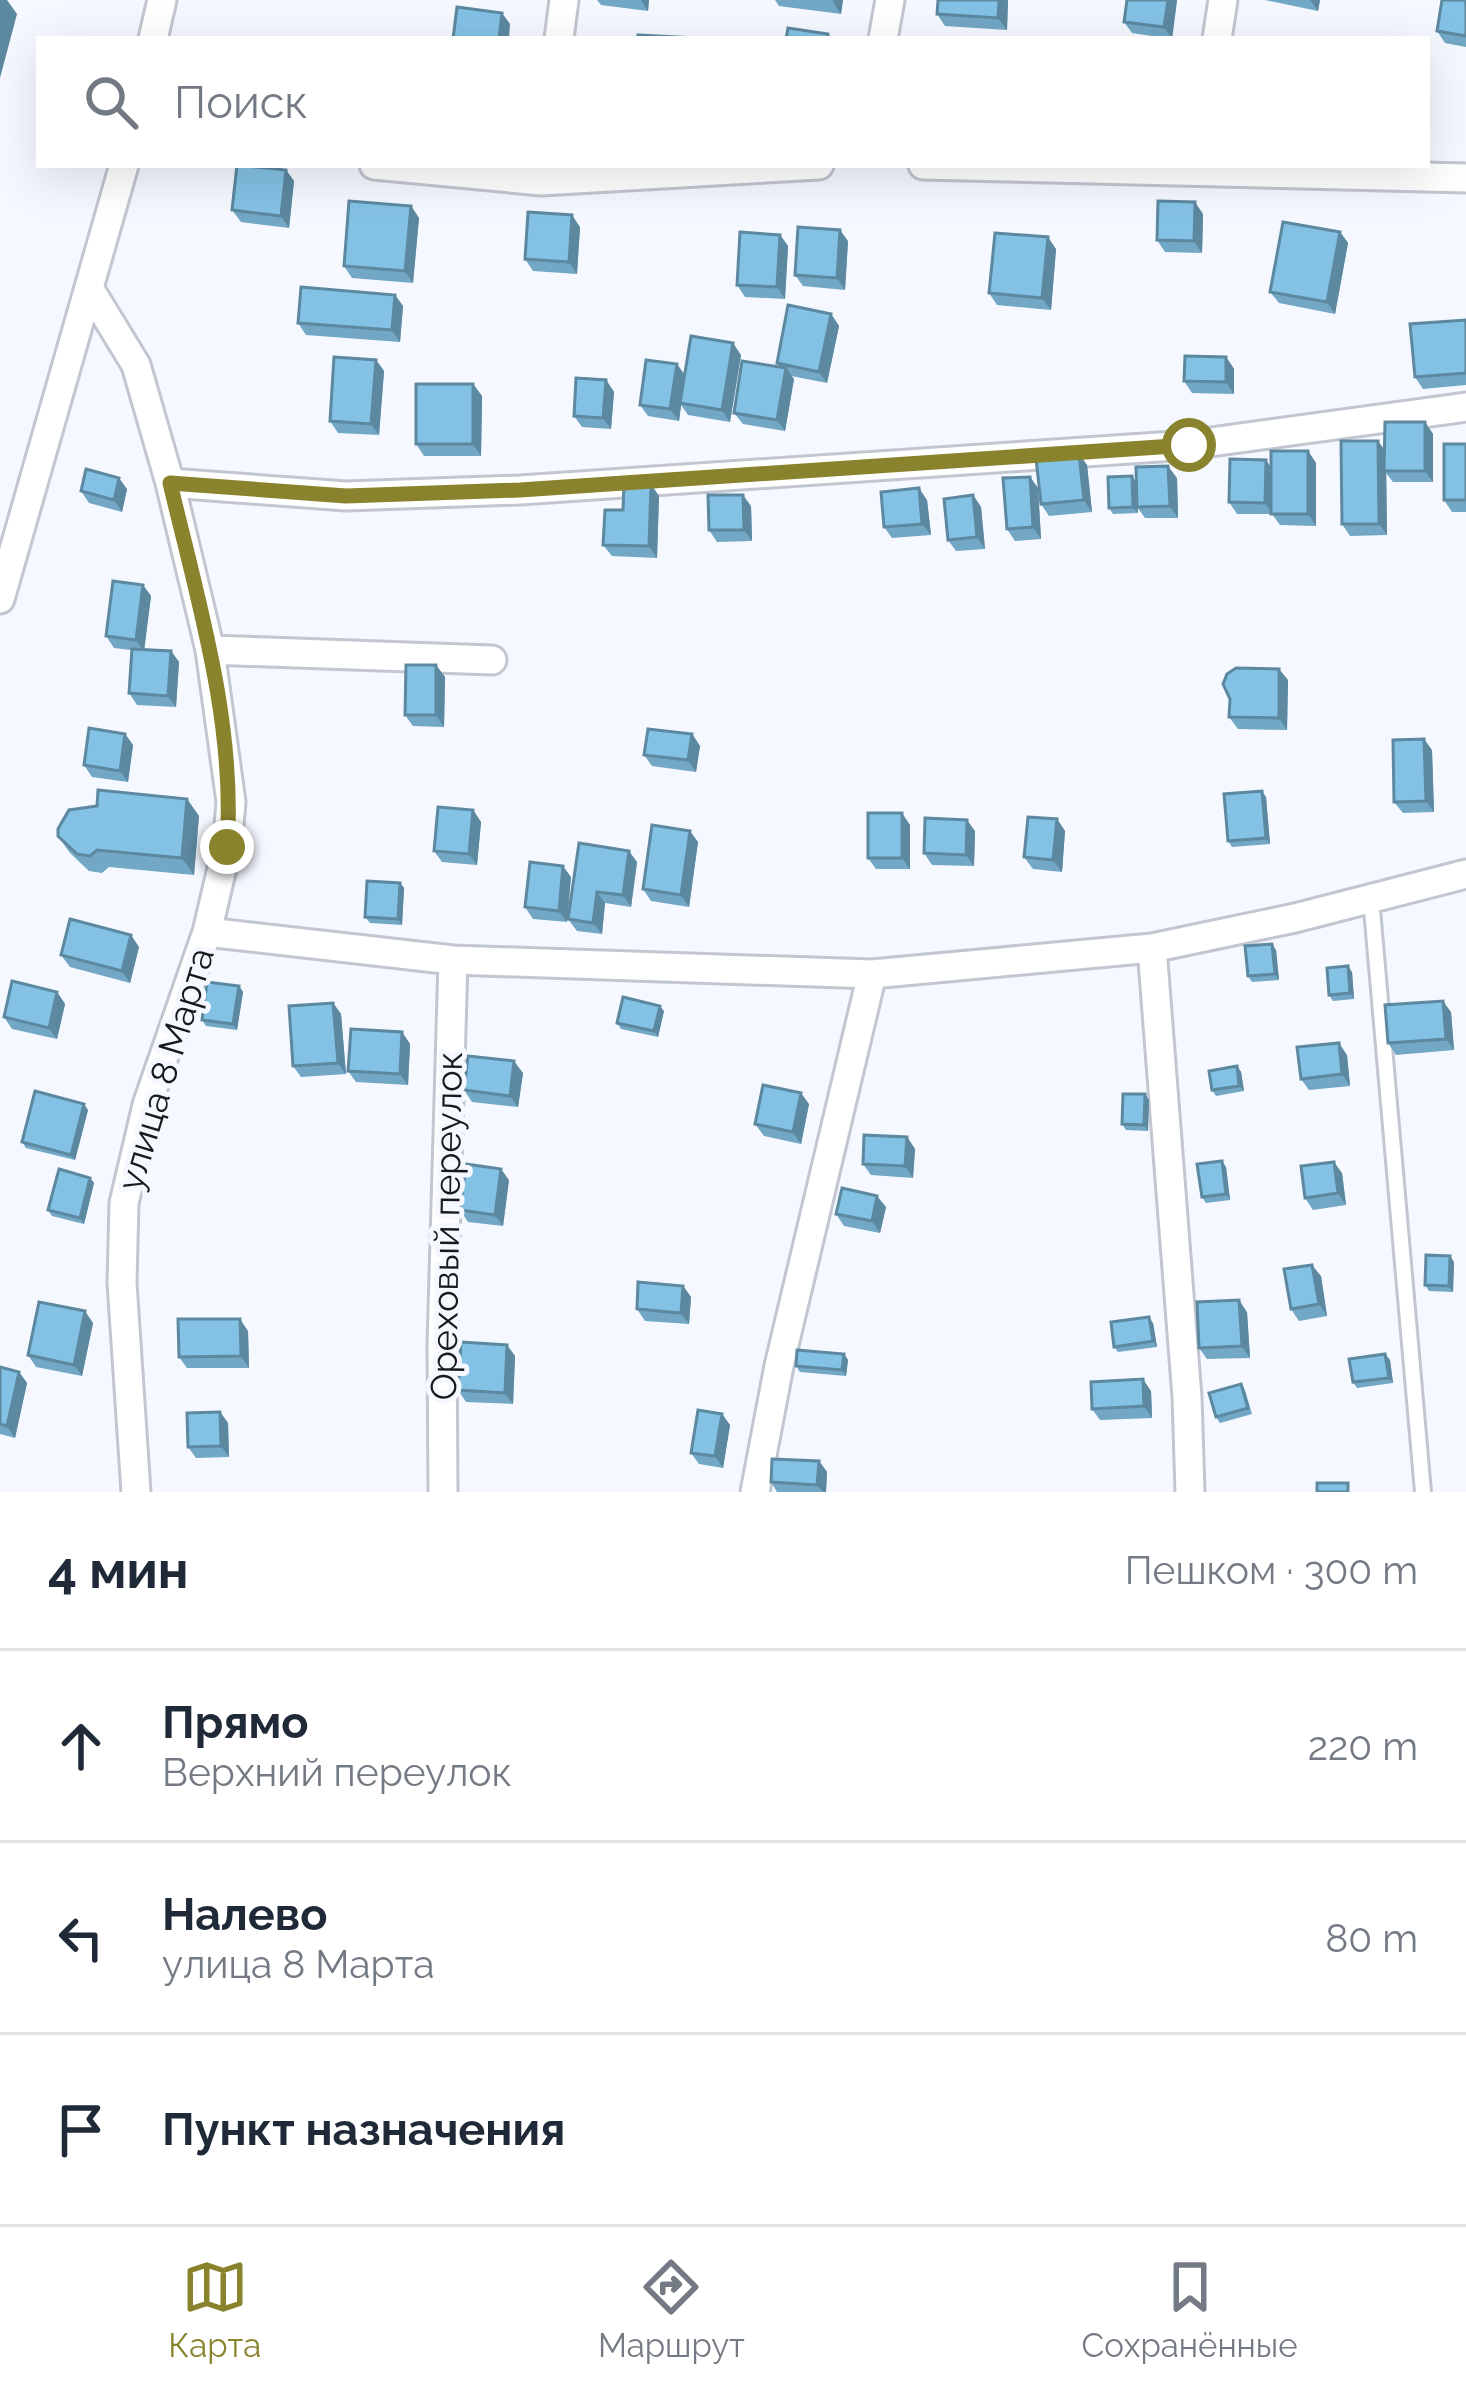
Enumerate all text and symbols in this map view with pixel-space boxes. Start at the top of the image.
search box [36,36,1430,168]
icon: search [78,69,144,135]
text: Поиск [174,76,308,129]
route start [1162,418,1216,472]
route end [200,820,254,874]
street label: улица 8 Марта [108,943,222,1195]
street label: Ореховый переулок [422,1051,470,1401]
text: 4 мин [48,1540,189,1600]
text: Пешком · 300 m [1125,1547,1418,1593]
text: Прямо [162,1696,309,1749]
icon: ahead [48,1713,114,1779]
text: 220 m [1308,1723,1418,1769]
text: Верхний переулок [162,1749,512,1795]
text: Налево [162,1888,328,1941]
icon: left [48,1905,114,1971]
text: 80 m [1325,1915,1418,1961]
text: улица 8 Марта [162,1941,434,1987]
icon: arrive [48,2097,114,2163]
text: Пункт назначения [162,2103,565,2156]
tab: Карта [168,2254,261,2365]
tab: Маршрут [598,2254,745,2365]
tab: Сохранённые [1082,2254,1298,2365]

